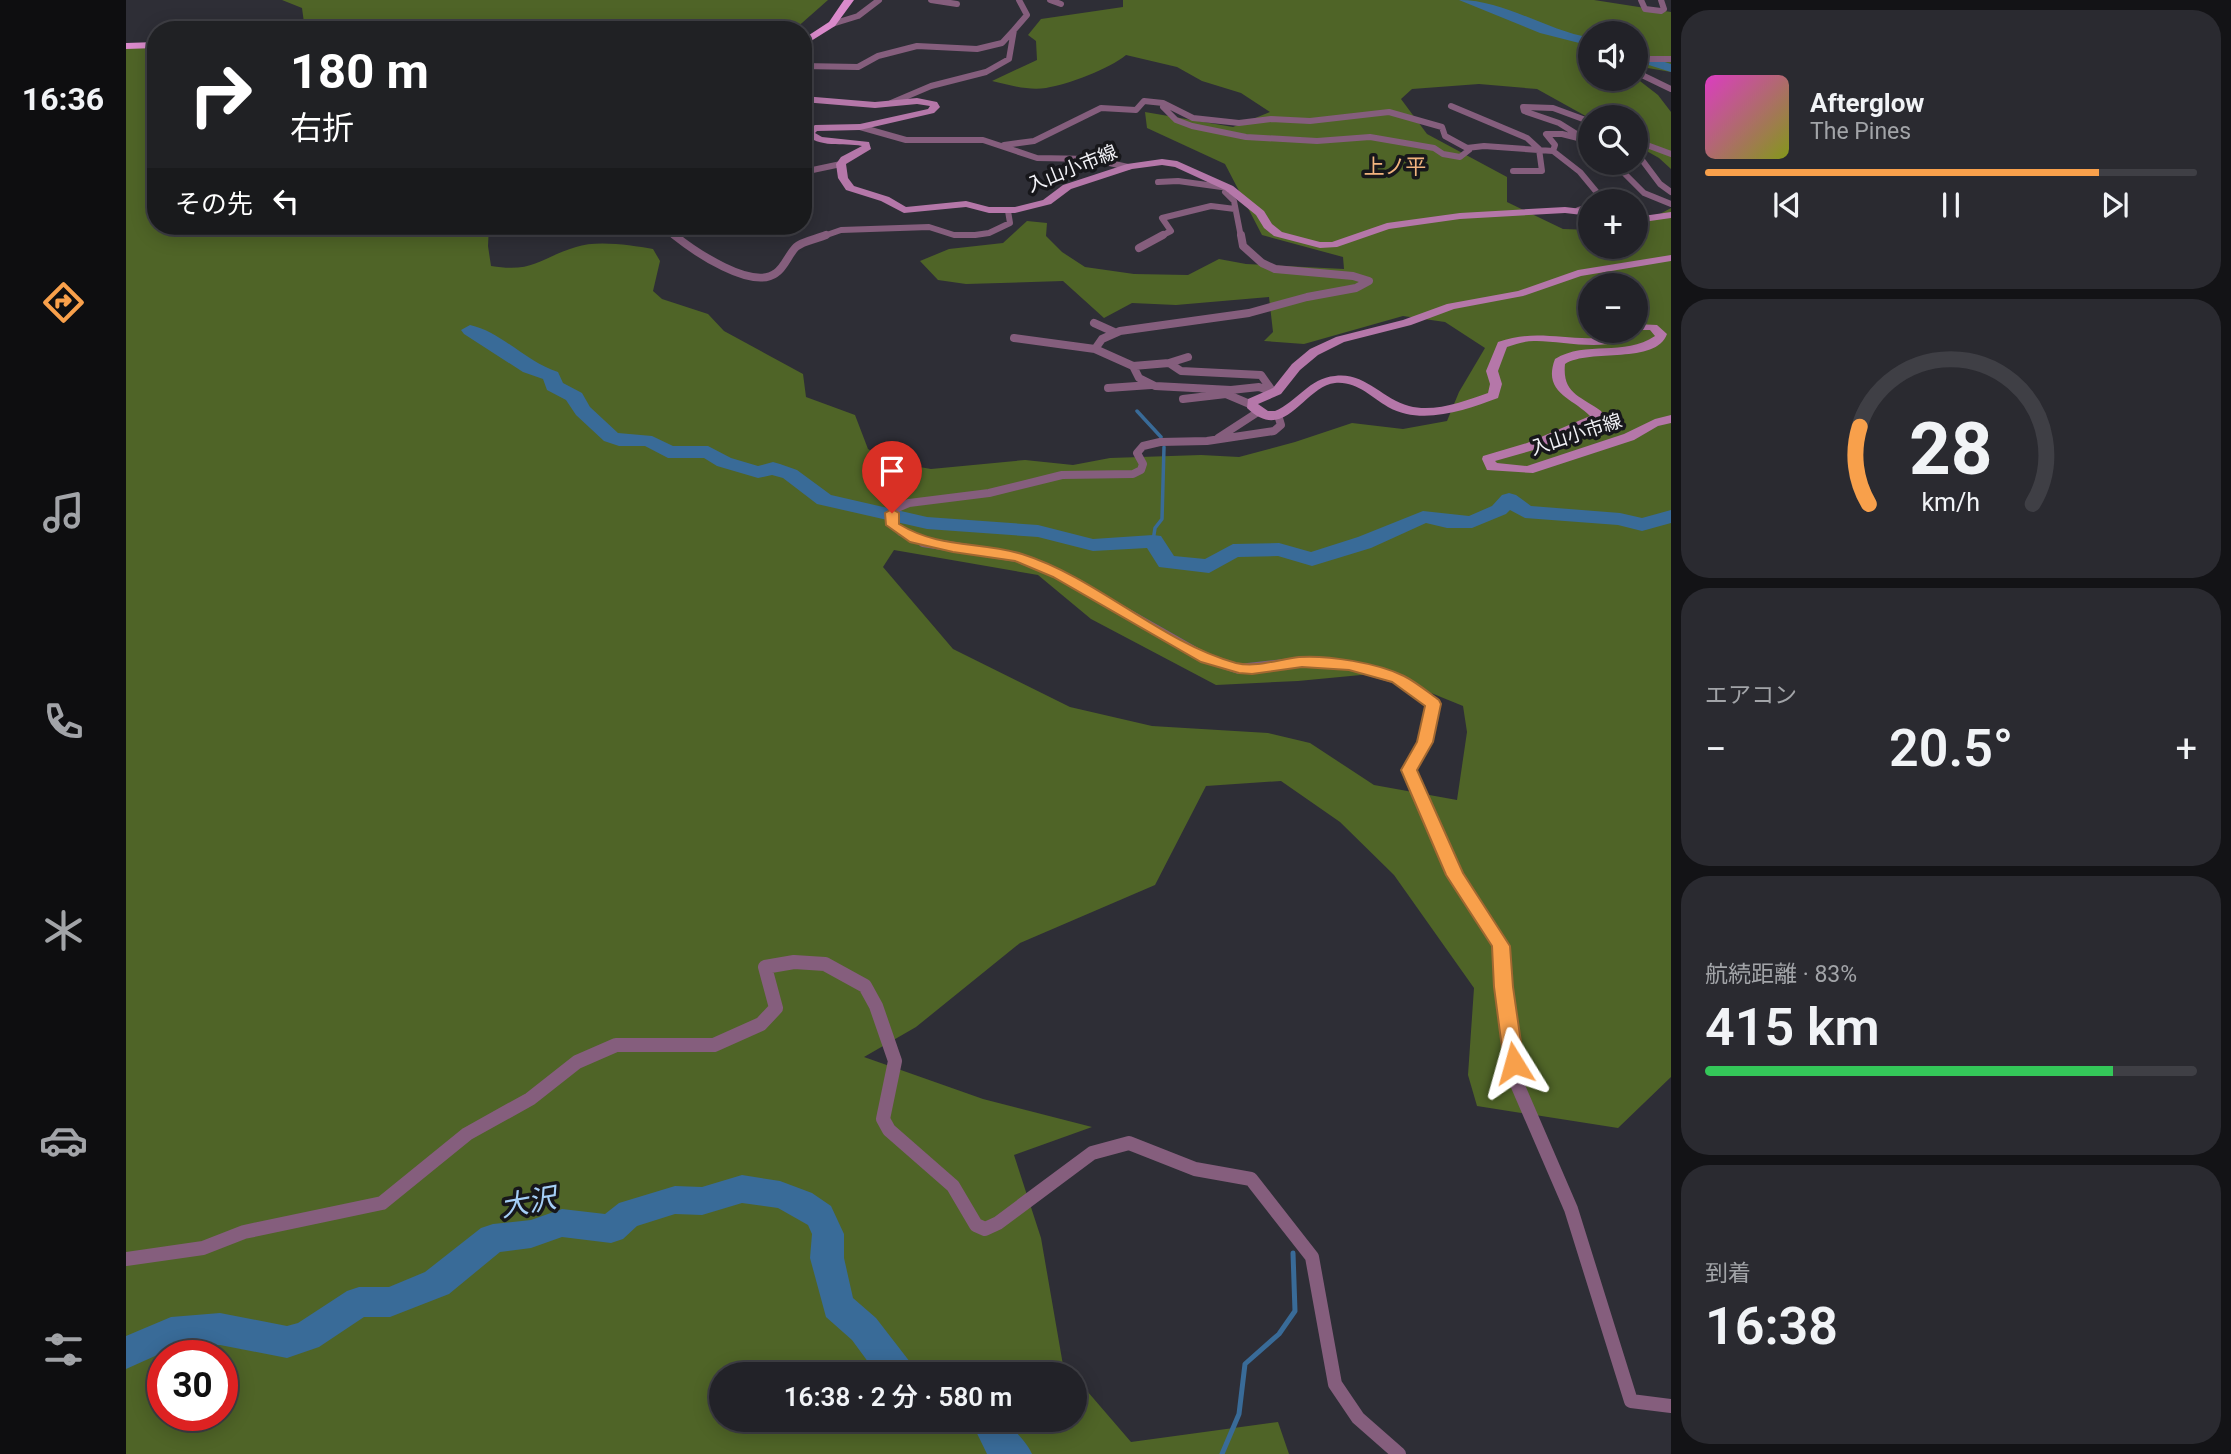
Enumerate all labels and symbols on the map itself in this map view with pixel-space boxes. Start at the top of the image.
street label: 入山小市線 [1024,140,1121,197]
district label: 上ノ平 [1364,155,1427,179]
street label: 入山小市線 [1527,409,1625,460]
pin [862,441,922,513]
position arrow [1477,1026,1551,1100]
water label: 大沢 [498,1181,562,1224]
speed limit sign: 30 [147,1340,238,1431]

